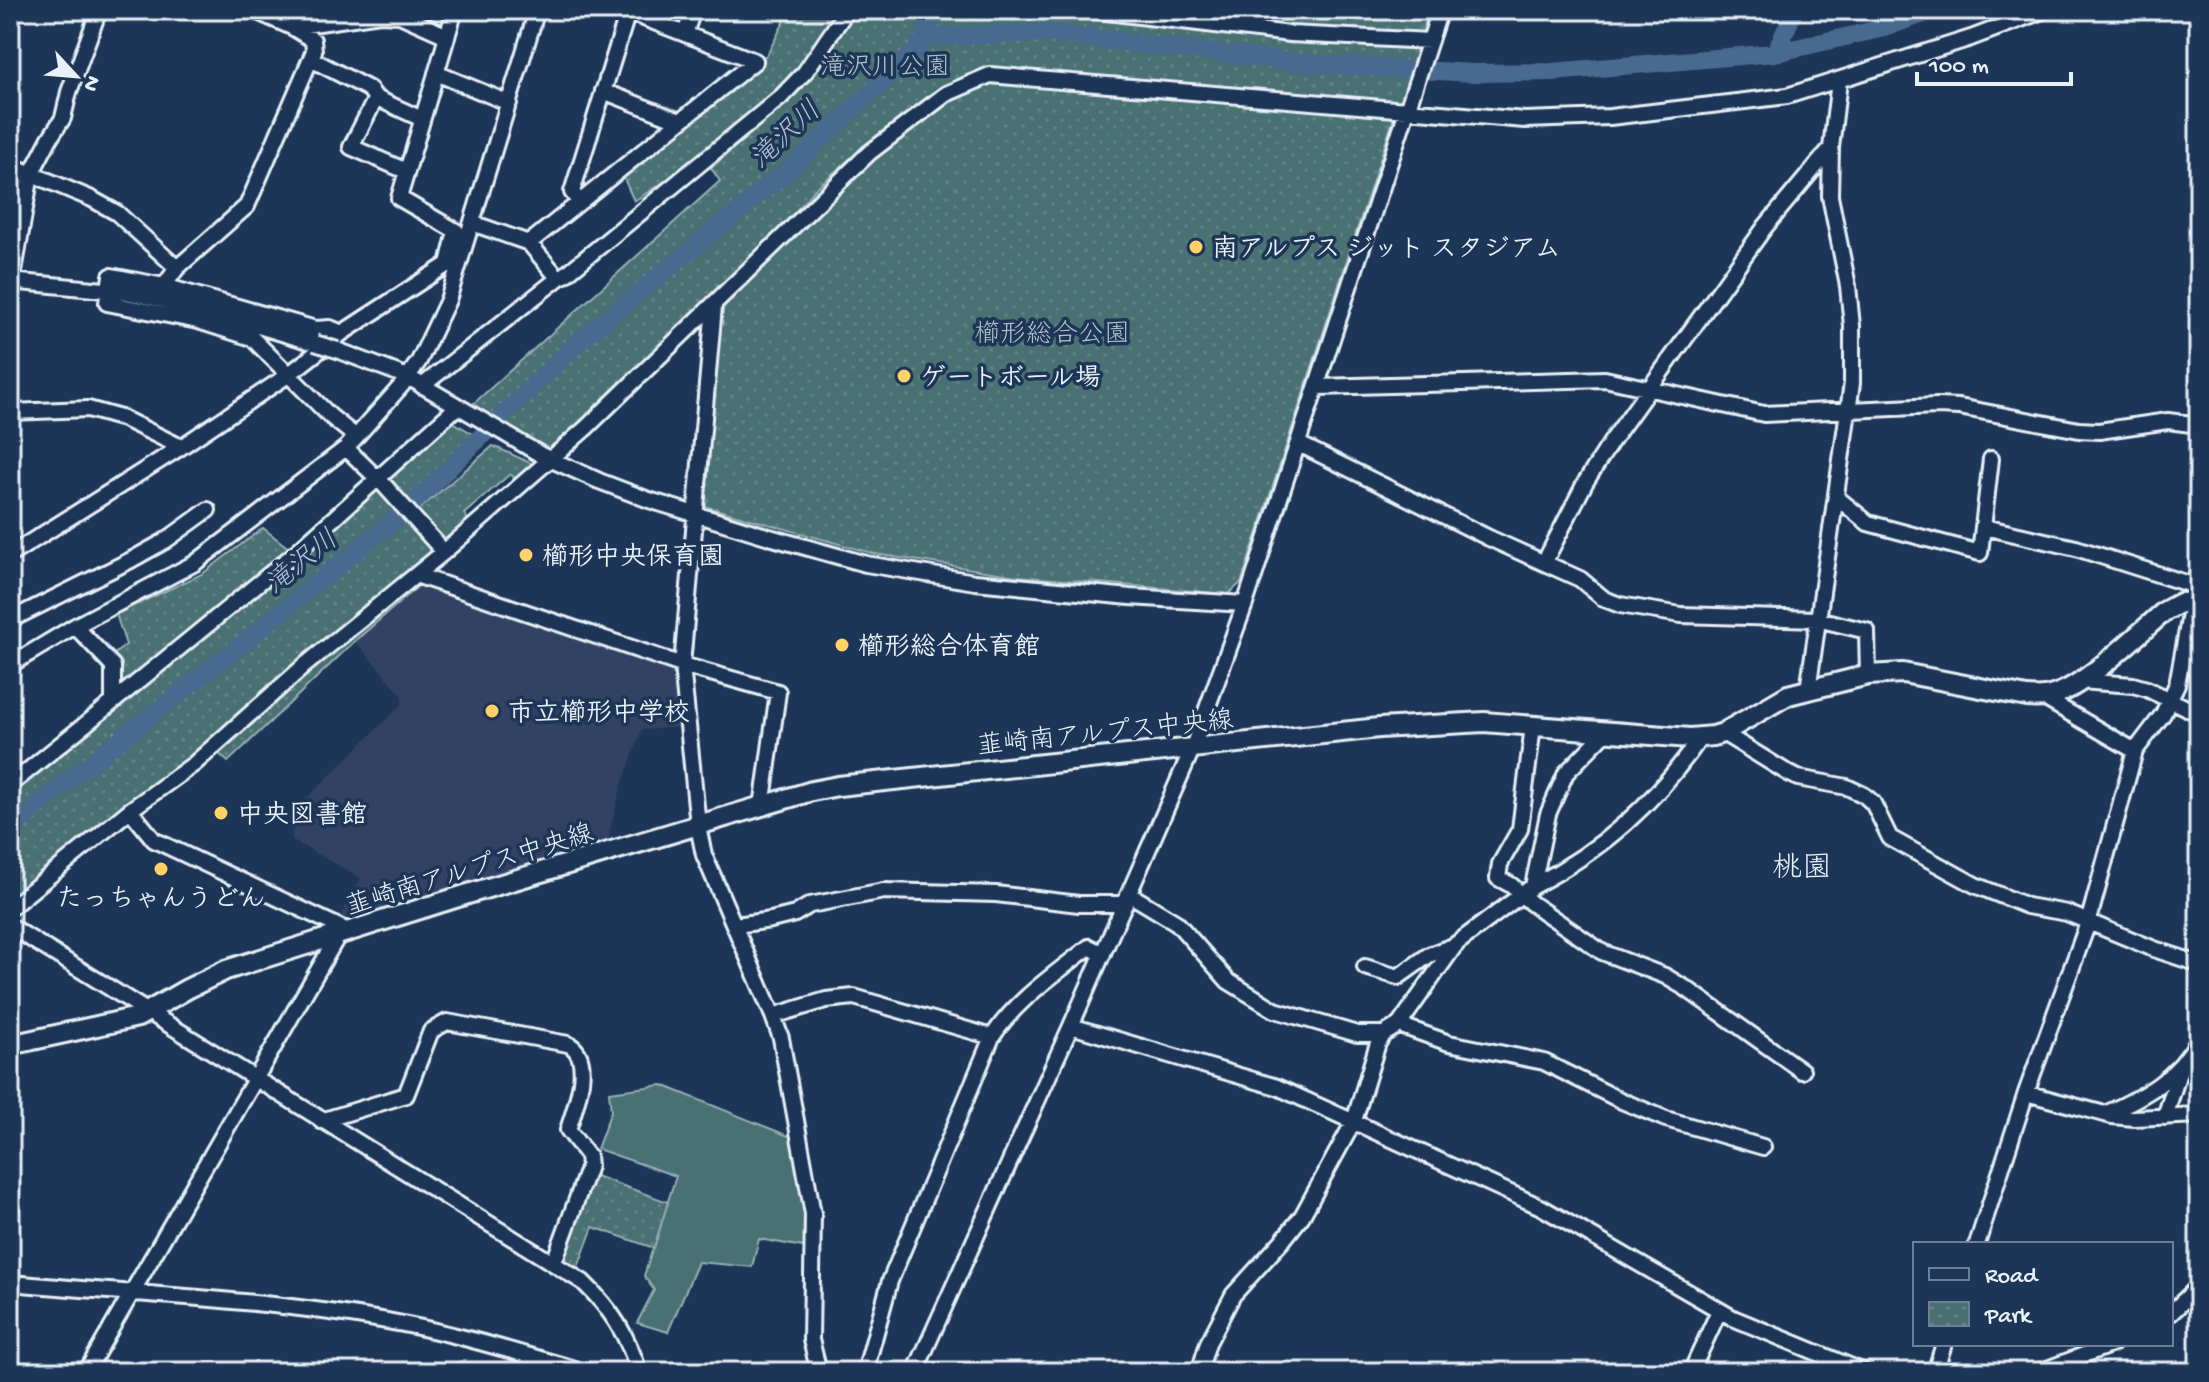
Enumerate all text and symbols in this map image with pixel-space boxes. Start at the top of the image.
north arrow [36,36,116,116]
scale bar [1917,36,2071,86]
park label: 滝沢川公園 [820,52,950,85]
text: 100 m [1928,53,1989,82]
text: N [76,71,105,95]
water label: 滝沢川 [744,95,829,177]
place label: 南アルプス ジット スタジアム [1212,234,1561,267]
marker: 南アルプス ジット スタジアム [1187,238,1205,256]
park label: 櫛形総合公園 [974,320,1130,352]
place label: ゲートボール場 [920,364,1101,396]
marker: ゲートボール場 [895,367,913,385]
water label: 滝沢川 [259,523,346,603]
place label: 櫛形中央保育園 [542,542,724,575]
marker: 櫛形中央保育園 [517,546,535,564]
place label: 櫛形総合体育館 [858,632,1040,665]
marker: 櫛形総合体育館 [833,636,851,654]
place label: 市立櫛形中学校 [508,698,690,731]
marker: 市立櫛形中学校 [483,702,501,720]
street label: 韮崎南アルプス中央線 [976,705,1235,764]
place label: 中央図書館 [237,800,367,833]
marker: 中央図書館 [212,804,230,822]
street label: 韮崎南アルプス中央線 [342,818,598,925]
district label: 桃園 [1772,852,1832,888]
marker: たっちゃんうどん [152,860,170,878]
place label: たっちゃんうどん [56,885,266,917]
legend [1913,1242,2173,1346]
text: Road [1985,1263,2039,1292]
text: Park [1984,1303,2033,1332]

